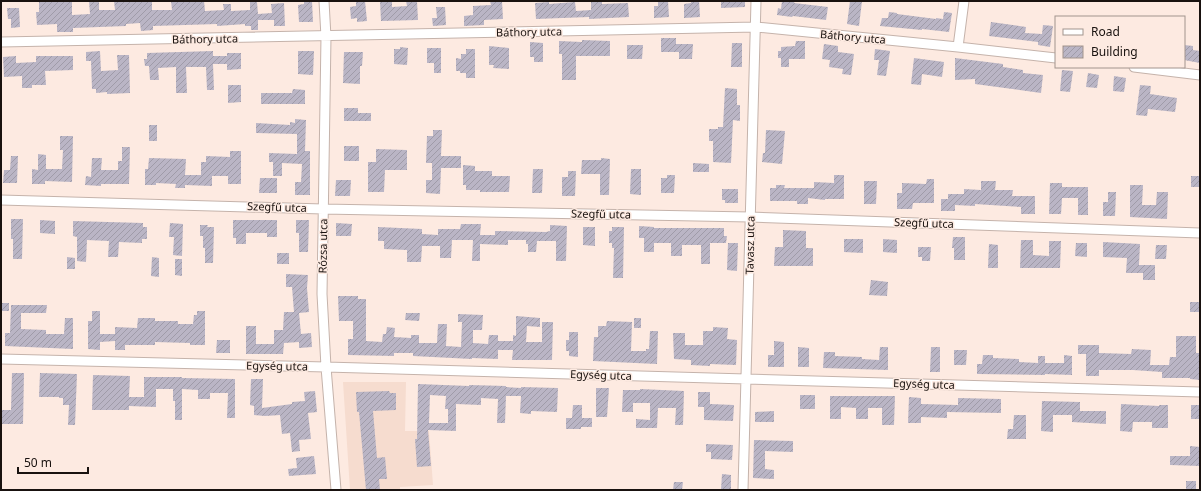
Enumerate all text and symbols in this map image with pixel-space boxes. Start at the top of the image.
legend [1055,16,1185,68]
street label: Báthory utca [496,23,562,40]
text: Road [1091,23,1120,40]
street label: Báthory utca [820,26,887,47]
street label: Báthory utca [172,30,238,47]
text: Building [1091,43,1138,60]
street label: Szegfű utca [247,198,307,215]
street label: Szegfű utca [571,205,631,222]
street label: Szegfű utca [894,214,954,231]
street label: Tavasz utca [741,216,758,274]
street label: Rózsa utca [315,218,330,274]
street label: Egység utca [246,357,308,374]
street label: Egység utca [570,366,632,383]
street label: Egység utca [893,375,955,392]
scale bar [18,449,88,475]
text: 50 m [24,454,52,471]

